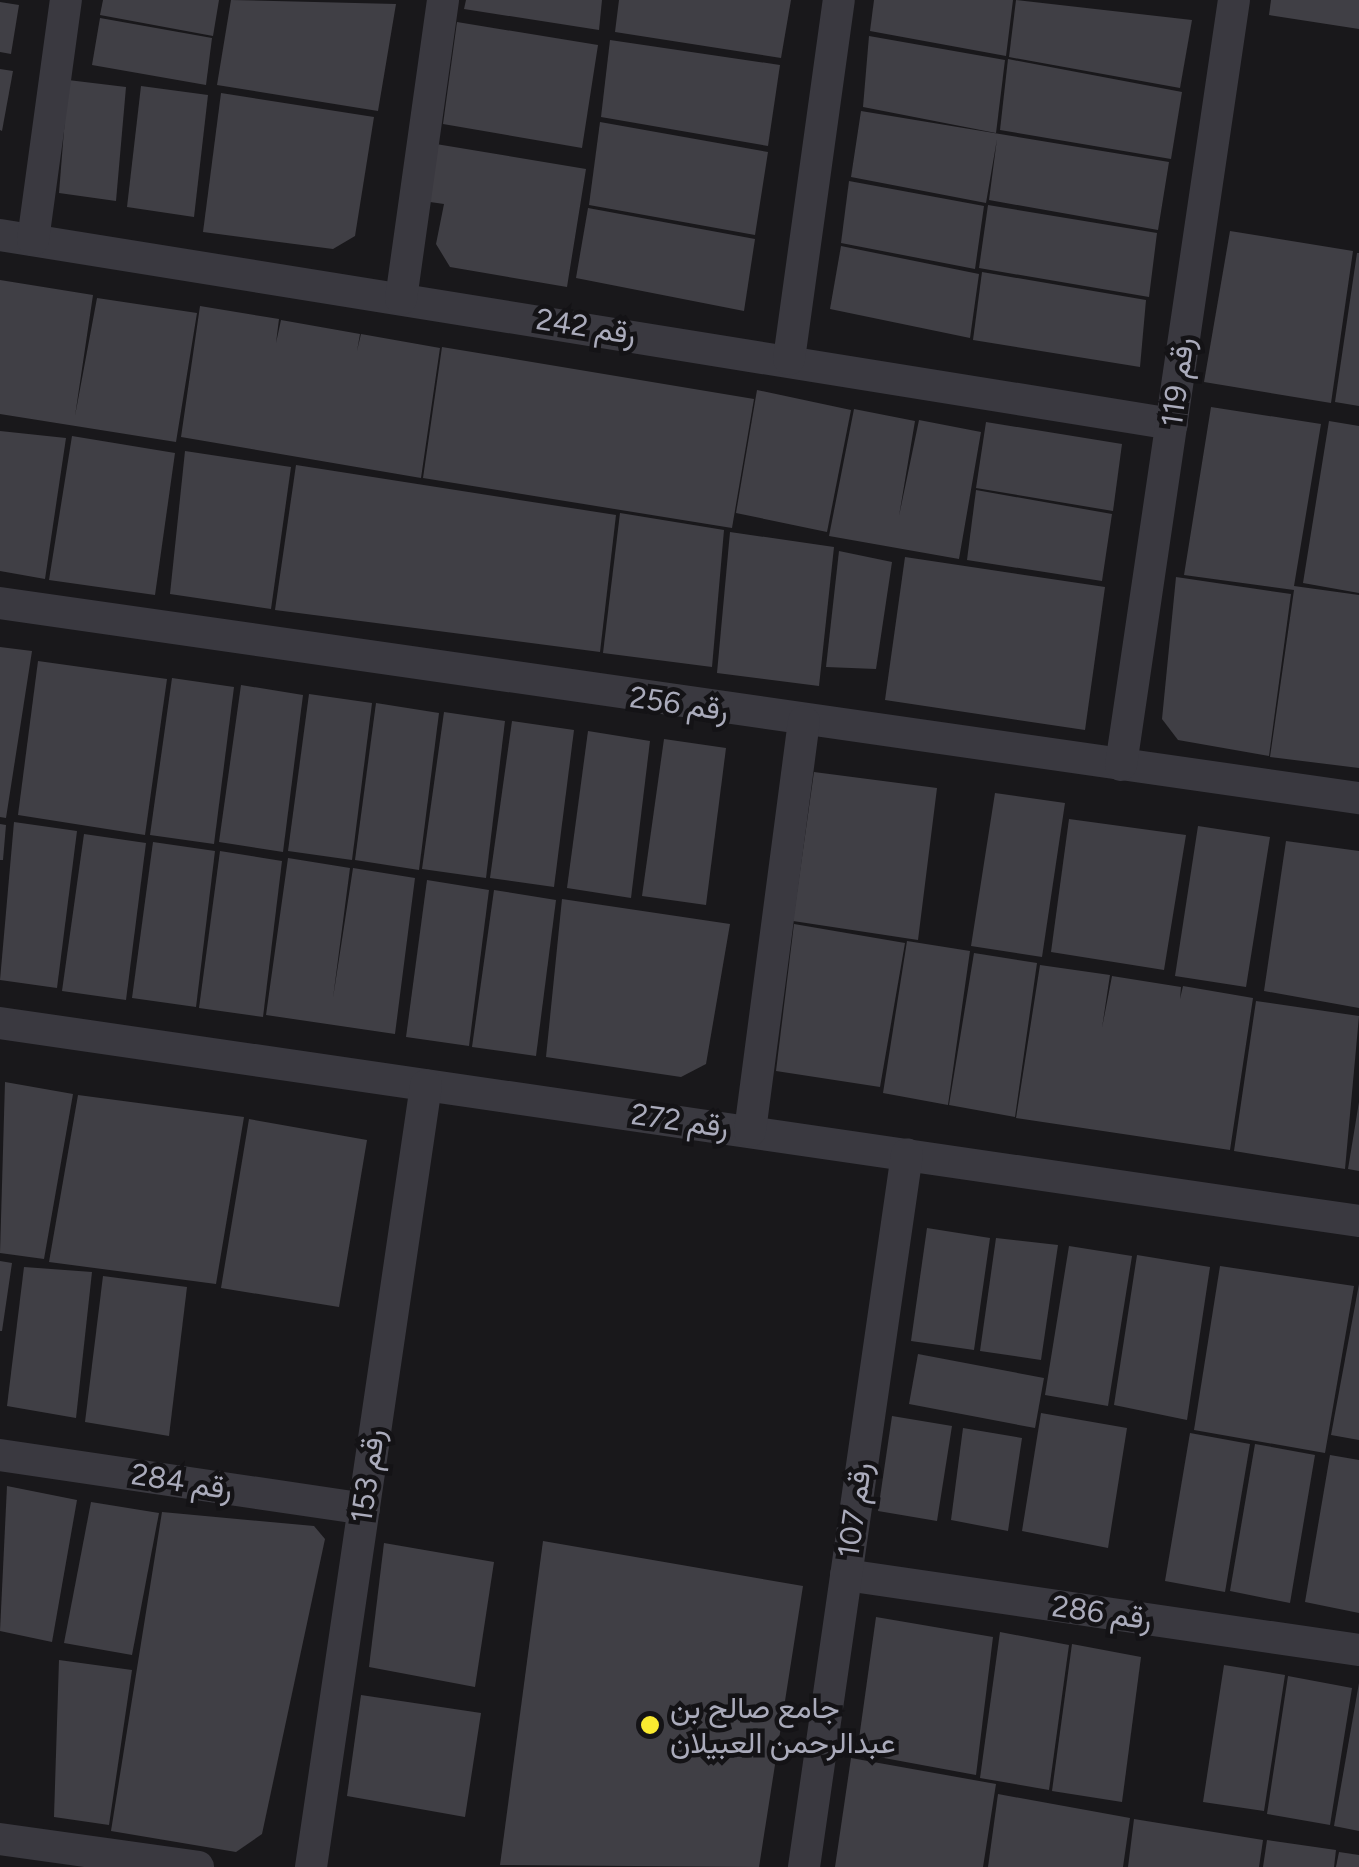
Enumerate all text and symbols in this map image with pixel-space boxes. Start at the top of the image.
street label: رقم 242 [534,301,638,353]
street label: رقم 119 [1154,335,1202,429]
street label: رقم 256 [627,679,731,729]
street label: رقم 272 [629,1096,731,1146]
street label: رقم 153 [344,1427,392,1525]
street label: رقم 284 [129,1456,235,1508]
street label: رقم 107 [830,1460,880,1560]
street label: رقم 286 [1050,1588,1154,1638]
place label: جامع صالح بن عبدالرحمن العبيلان [670,1690,896,1760]
marker: جامع صالح بن عبدالرحمن العبيلان [639,1714,661,1736]

